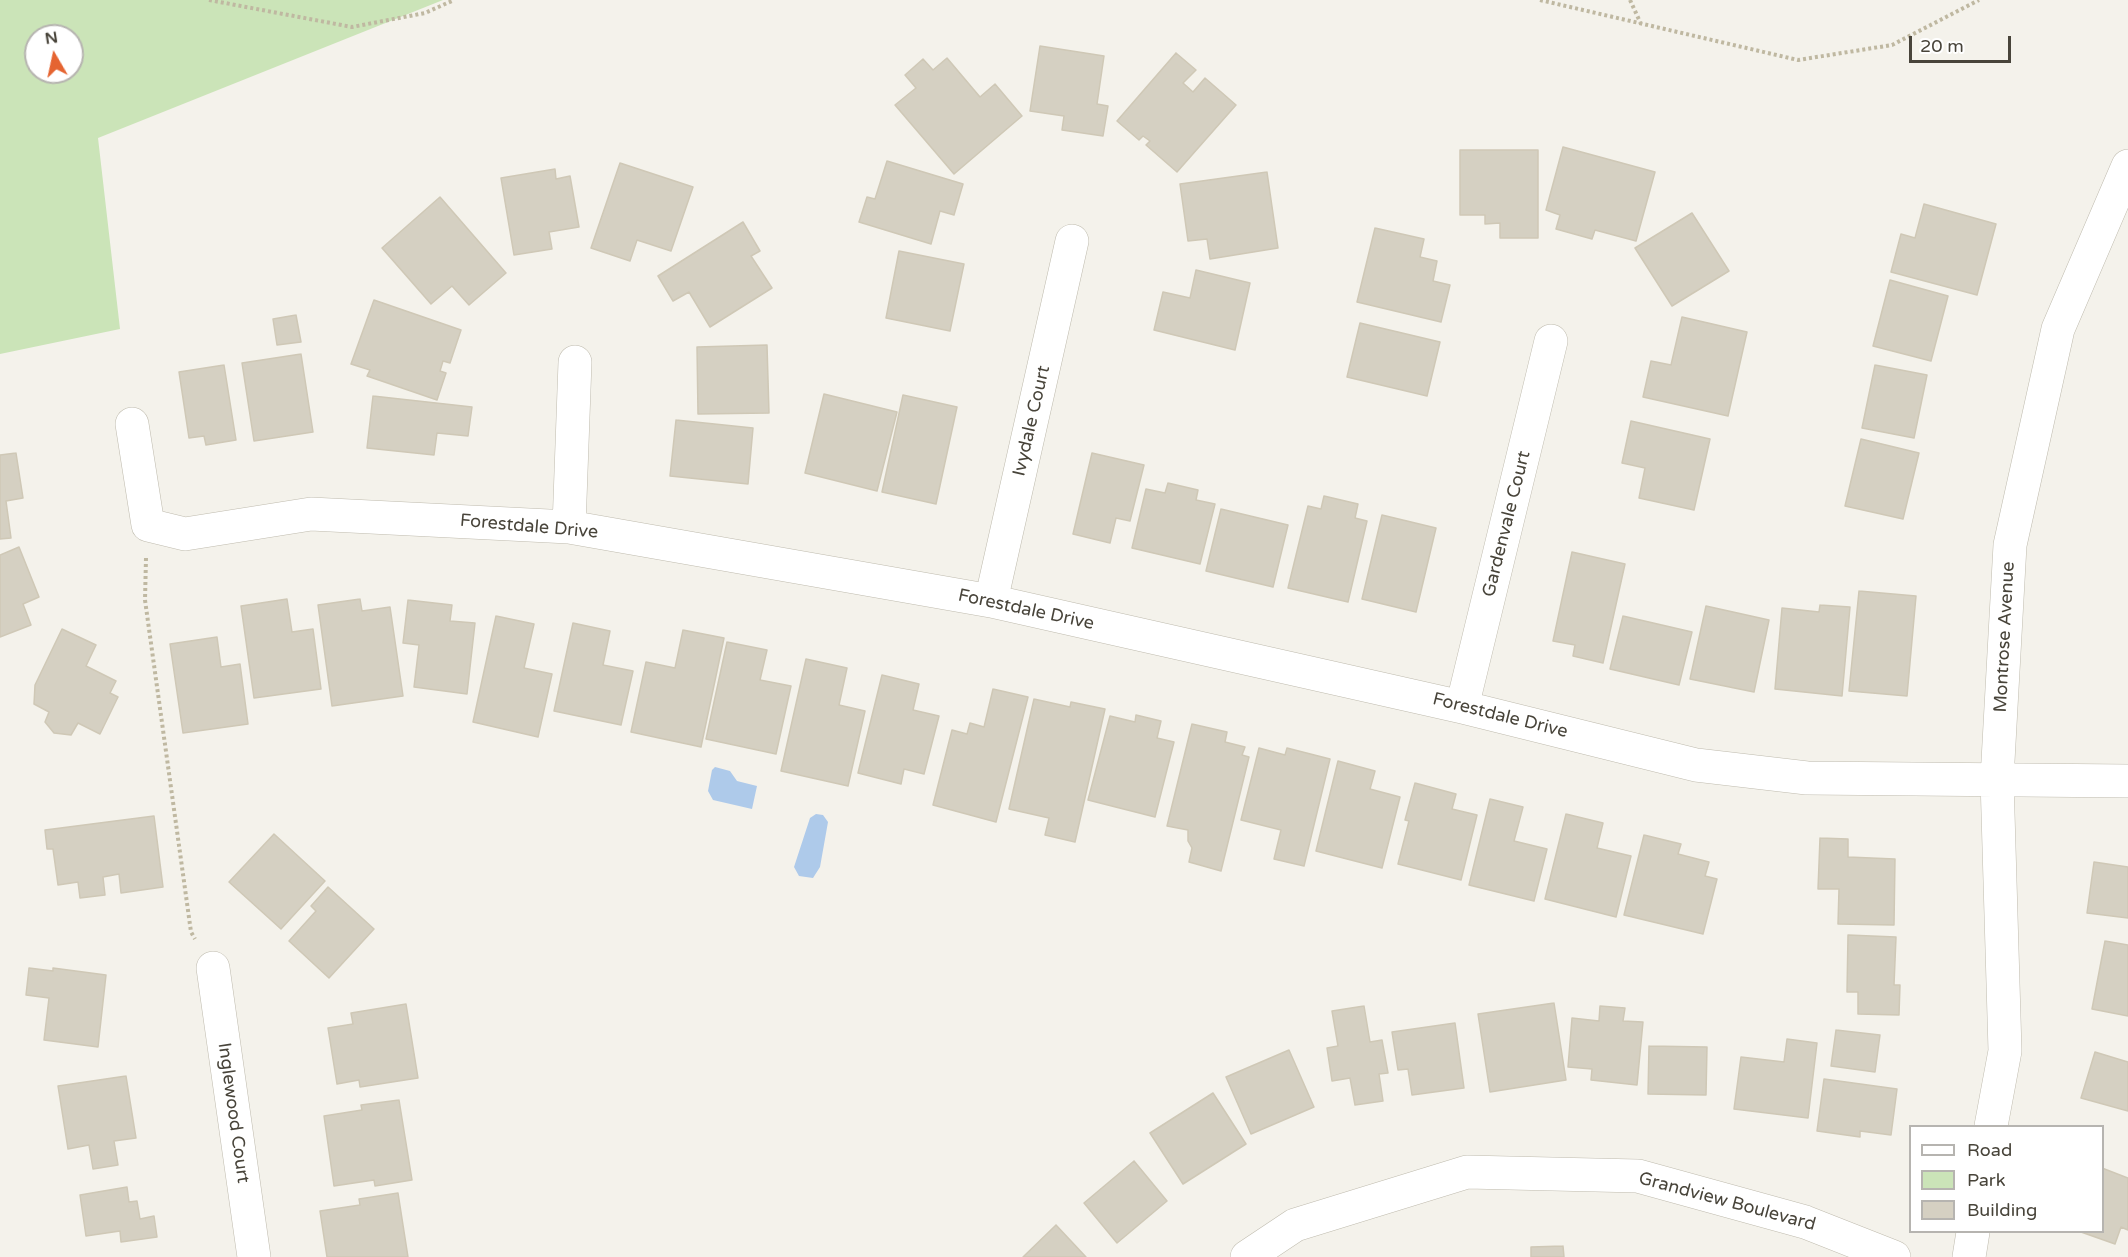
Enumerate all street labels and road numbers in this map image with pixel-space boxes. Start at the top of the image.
street label: Ivydale Court [1009,364,1055,478]
street label: Gardenvale Court [1478,449,1536,599]
street label: Forestdale Drive [459,510,599,544]
street label: Montrose Avenue [1990,561,2020,713]
street label: Forestdale Drive [956,585,1096,635]
street label: Forestdale Drive [1430,689,1570,743]
street label: Inglewood Court [212,1041,254,1185]
street label: Grandview Boulevard [1636,1168,1818,1236]

